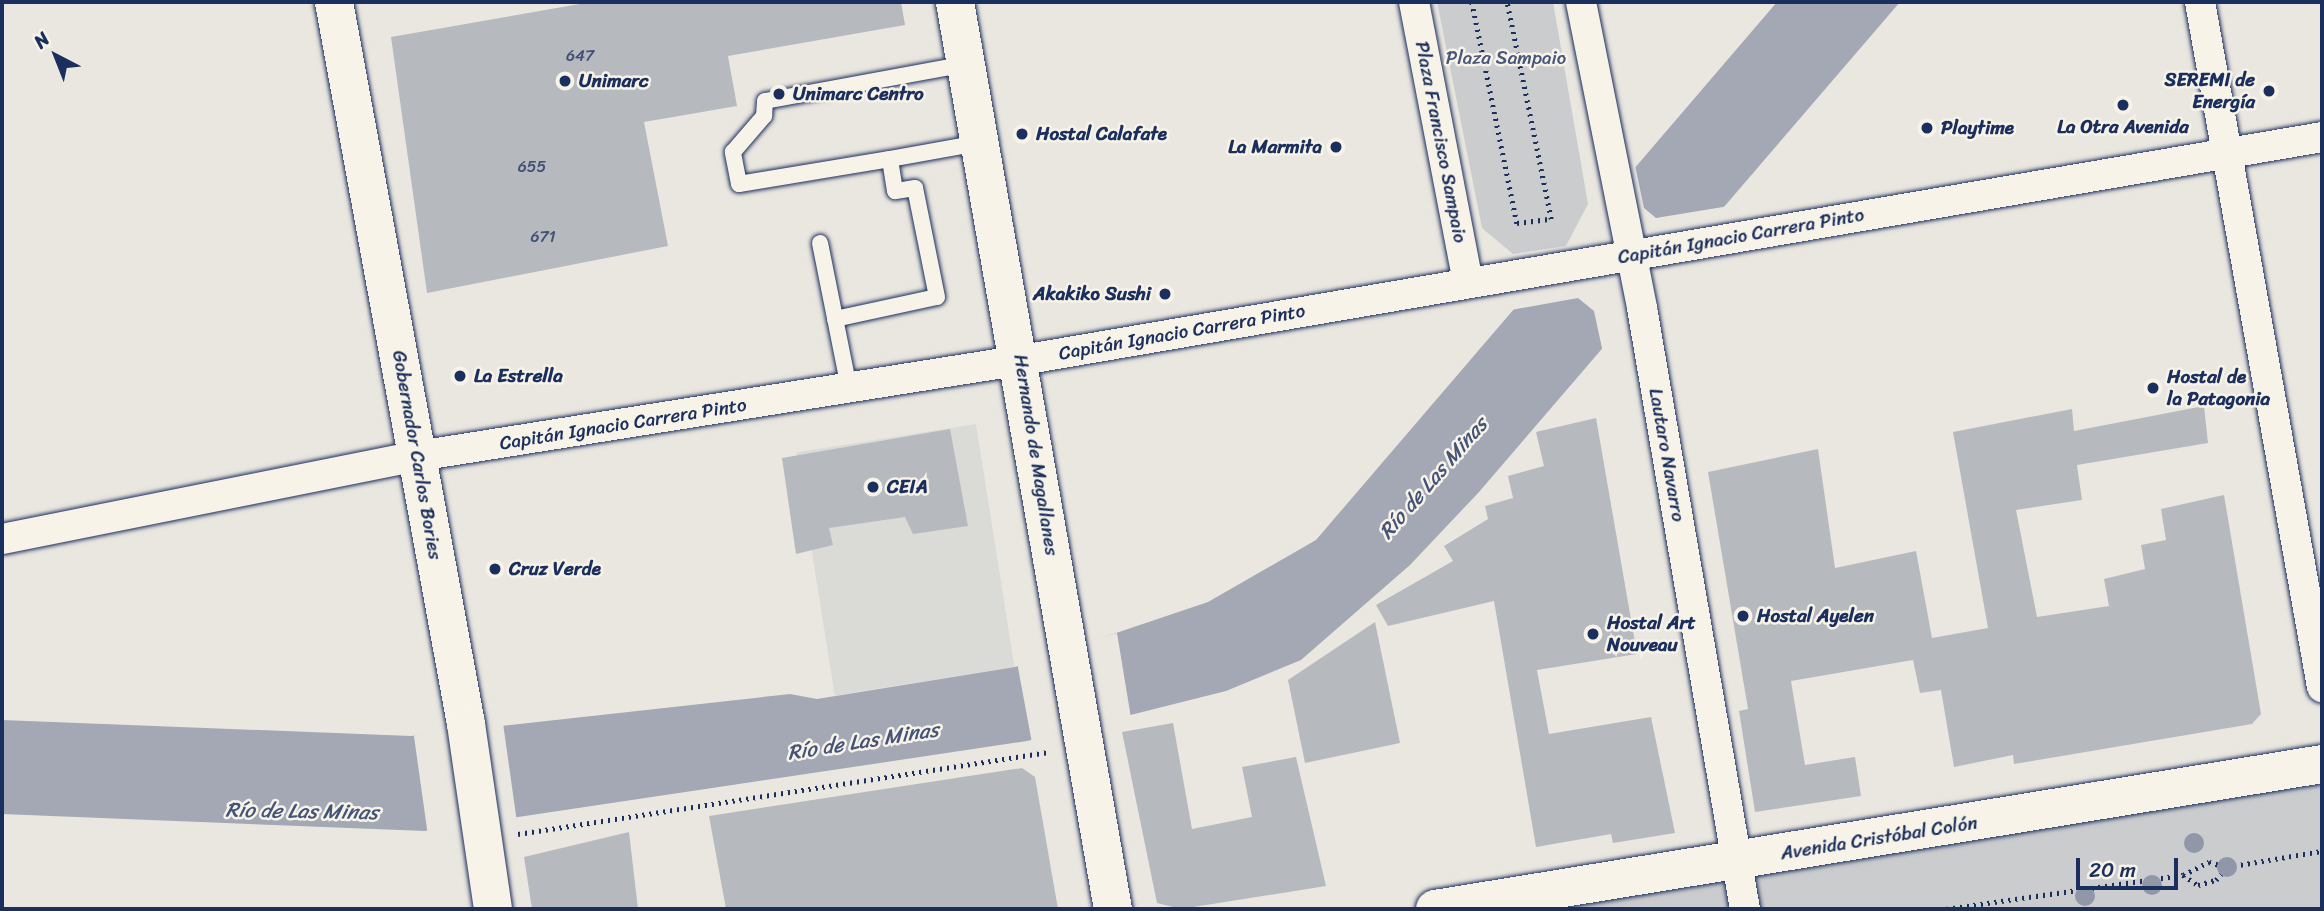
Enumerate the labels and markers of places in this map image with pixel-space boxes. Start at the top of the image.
place label: SEREMI de Energía [2165,69,2255,113]
place label: Unimarc [579,70,648,92]
marker: Unimarc [557,73,573,89]
place label: Unimarc Centro [793,83,925,105]
marker: SEREMI de Energía [2261,83,2277,99]
marker: Unimarc Centro [771,86,787,102]
marker: La Otra Avenida [2115,97,2131,113]
place label: La Otra Avenida [2057,116,2189,138]
place label: Playtime [1941,117,2014,139]
marker: Playtime [1919,120,1935,136]
place label: Hostal Calafate [1036,123,1168,145]
marker: Hostal Calafate [1014,126,1030,142]
place label: La Marmita [1229,136,1322,158]
marker: La Marmita [1328,139,1344,155]
place label: Akakiko Sushi [1033,283,1151,305]
marker: Akakiko Sushi [1157,286,1173,302]
place label: La Estrella [474,365,563,387]
place label: Hostal de la Patagonia [2167,366,2270,410]
marker: La Estrella [452,368,468,384]
marker: Hostal de la Patagonia [2145,380,2161,396]
place label: CEIA [887,476,928,498]
marker: CEIA [865,479,881,495]
place label: Cruz Verde [509,558,600,580]
marker: Cruz Verde [487,561,503,577]
place label: Hostal Ayelen [1757,605,1875,627]
marker: Hostal Ayelen [1735,608,1751,624]
place label: Hostal Art Nouveau [1607,612,1696,656]
marker: Hostal Art Nouveau [1585,626,1601,642]

